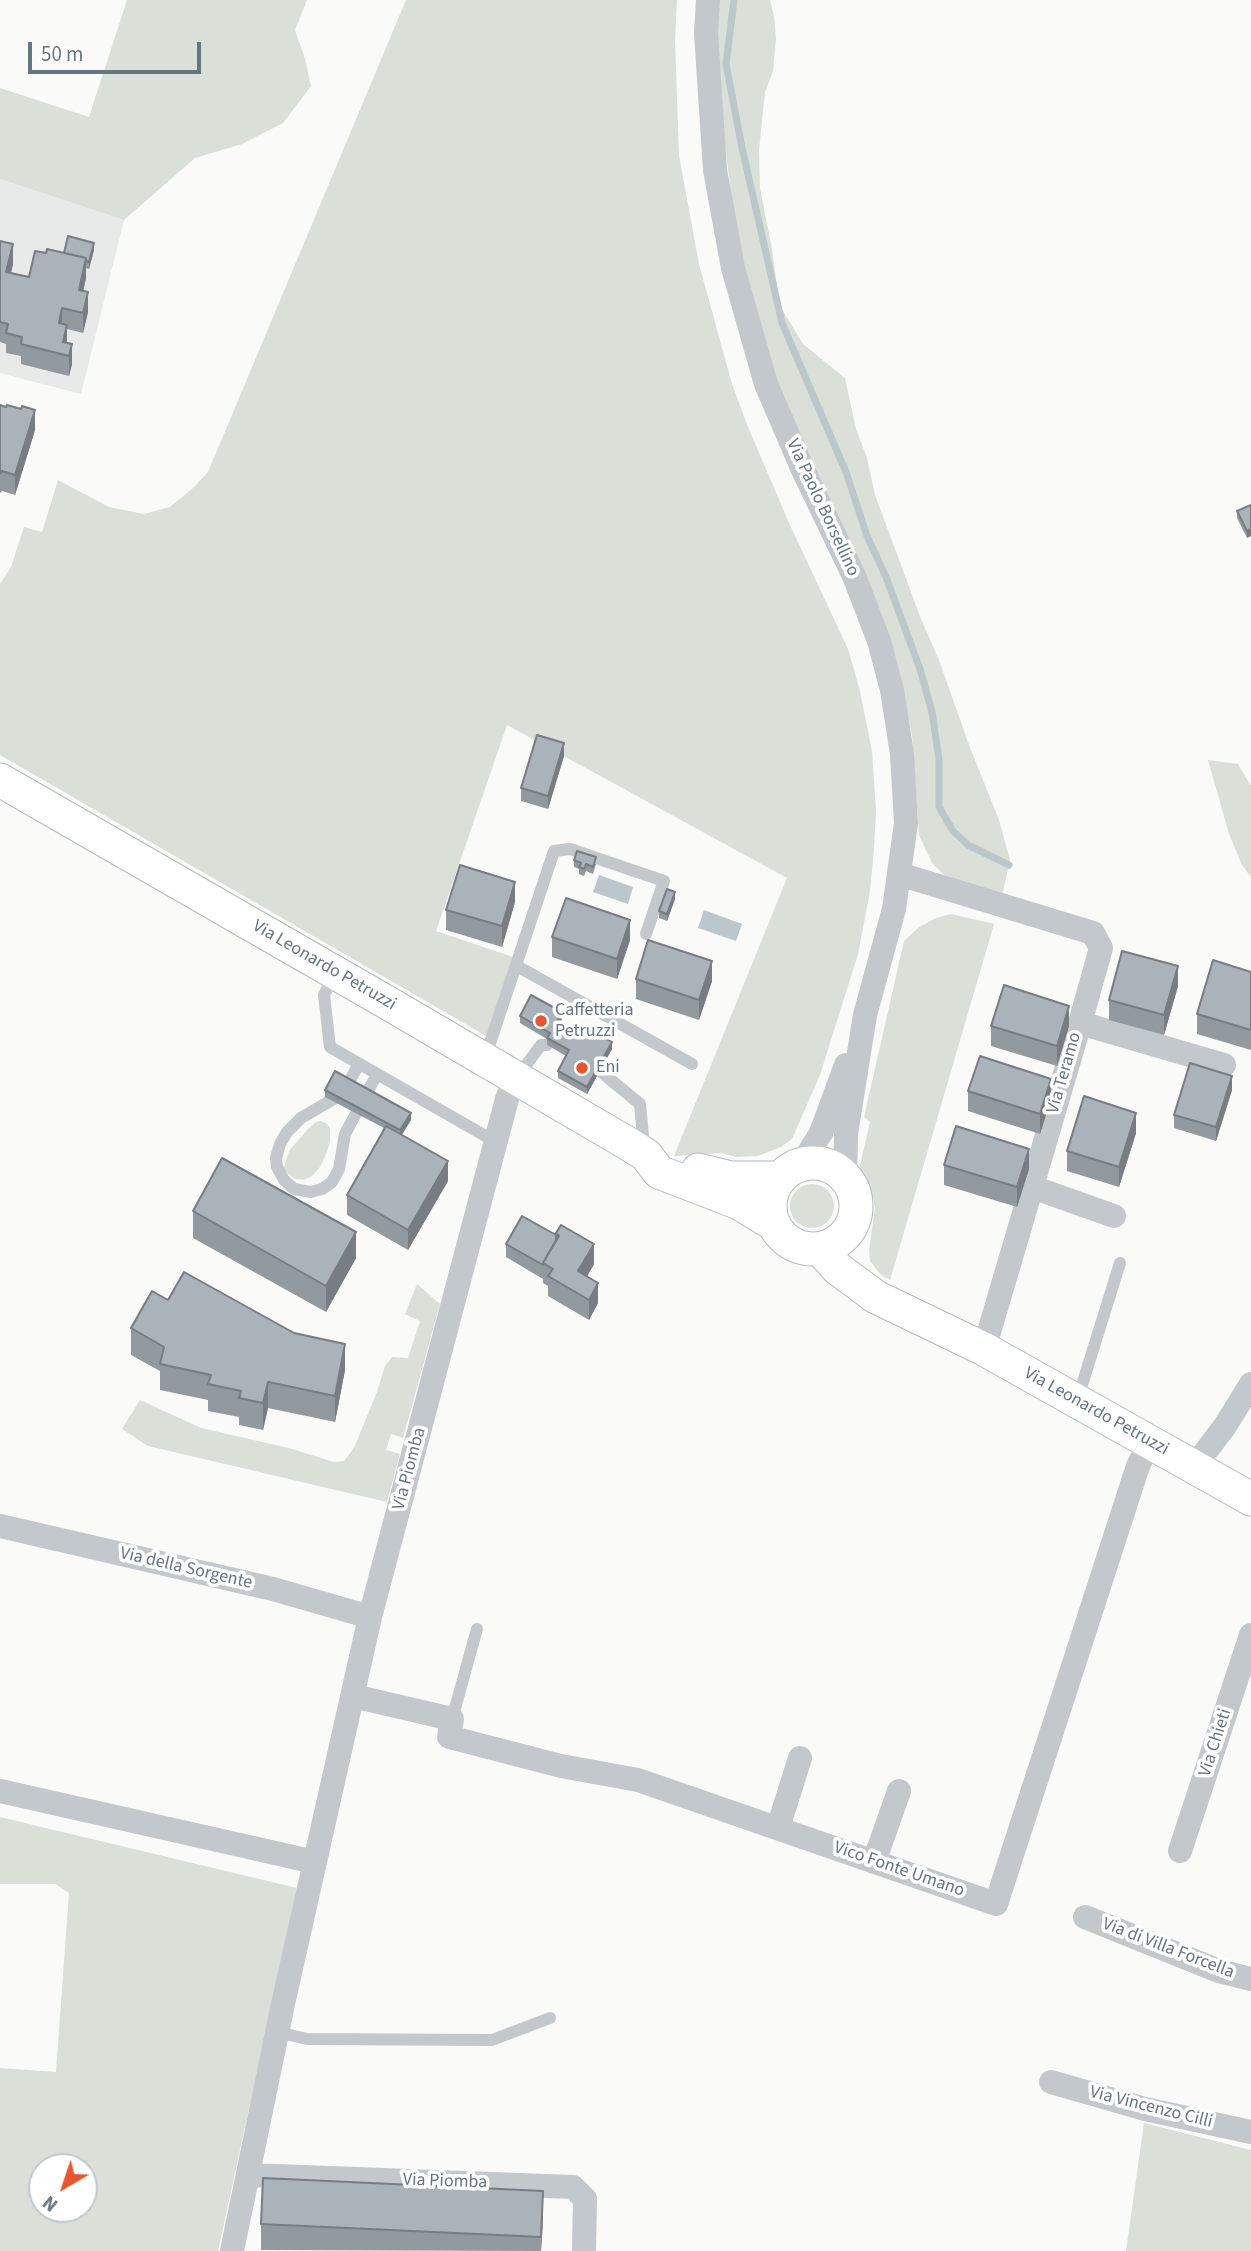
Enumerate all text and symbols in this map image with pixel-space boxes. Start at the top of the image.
scale bar [32,28,205,72]
text: 50 m [41,39,83,69]
street label: Via Paolo Borsellino [781,436,863,580]
street label: Via Leonardo Petruzzi [248,916,400,1016]
place label: Caffetteria Petruzzi [555,1000,634,1042]
marker: Caffetteria Petruzzi [533,1013,549,1029]
street label: Via Teramo [1043,1030,1087,1116]
place label: Eni [596,1057,620,1079]
marker: Eni [574,1060,590,1076]
street label: Via Leonardo Petruzzi [1020,1363,1172,1461]
street label: Via Piomba [389,1425,431,1513]
street label: Via della Sorgente [118,1543,254,1595]
street label: Via Chieti [1195,1706,1237,1780]
street label: Vico Fonte Umano [831,1838,967,1902]
street label: Via di Villa Forcella [1099,1914,1237,1984]
street label: Via Vincenzo Cilli [1087,2082,1215,2134]
north arrow [28,2153,98,2223]
street label: Via Piomba [402,2170,488,2194]
text: N [37,2189,64,2218]

